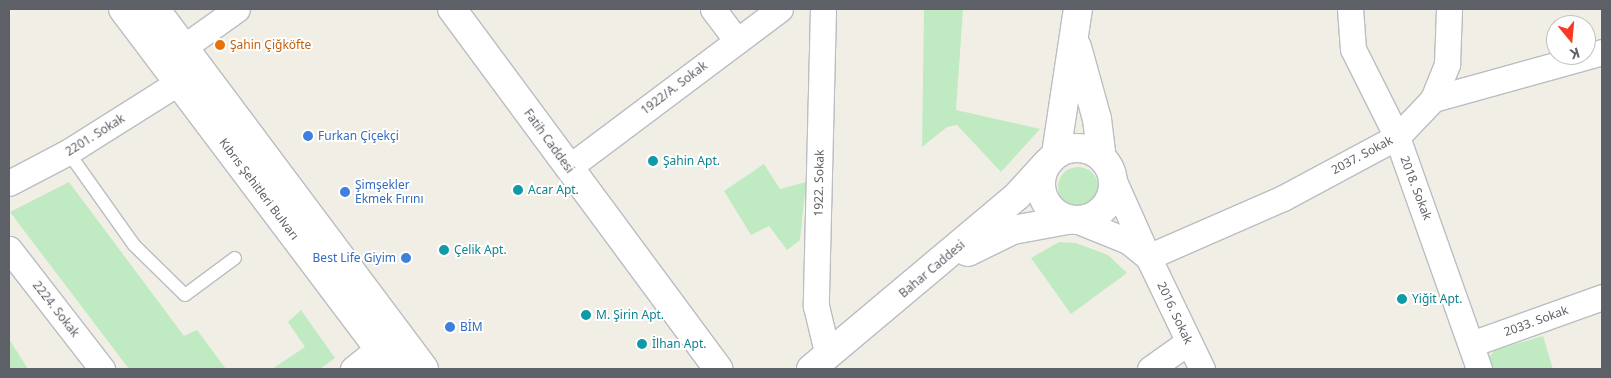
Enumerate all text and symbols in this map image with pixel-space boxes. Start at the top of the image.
north arrow [1546,15,1596,65]
place label: Şahin Çiğköfte [230,38,311,52]
marker: Şahin Çiğköfte [214,39,226,51]
text: K [1568,43,1582,64]
street label: 1922/A. Sokak [638,58,710,118]
street label: Fatih Caddesi [521,106,577,176]
street label: 2201. Sokak [63,111,127,159]
place label: Furkan Çiçekçi [318,129,399,143]
marker: Furkan Çiçekçi [302,130,314,142]
street label: 2037. Sokak [1329,133,1395,177]
street label: Kıbrıs Şehitleri Bulvarı [216,135,302,243]
street label: 1922. Sokak [811,149,827,217]
place label: Şahin Apt. [663,154,720,168]
street label: 2018. Sokak [1397,154,1435,222]
marker: Şahin Apt. [647,155,659,167]
place label: Şimşekler Ekmek Fırını [355,178,423,206]
place label: Acar Apt. [528,183,579,197]
marker: Acar Apt. [512,184,524,196]
marker: Şimşekler Ekmek Fırını [339,186,351,198]
street label: Bahar Caddesi [896,237,968,301]
place label: Çelik Apt. [454,243,507,257]
marker: Çelik Apt. [438,244,450,256]
place label: Best Life Giyim [313,251,396,265]
marker: Best Life Giyim [400,252,412,264]
street label: 2224. Sokak [30,278,82,340]
street label: 2016. Sokak [1154,280,1196,346]
place label: Yiğit Apt. [1412,292,1462,306]
marker: Yiğit Apt. [1396,293,1408,305]
street label: 2033. Sokak [1502,303,1570,339]
place label: M. Şirin Apt. [596,308,664,322]
marker: M. Şirin Apt. [580,309,592,321]
place label: BİM [460,320,483,334]
marker: BİM [444,321,456,333]
place label: İlhan Apt. [652,337,706,351]
marker: İlhan Apt. [636,338,648,350]

